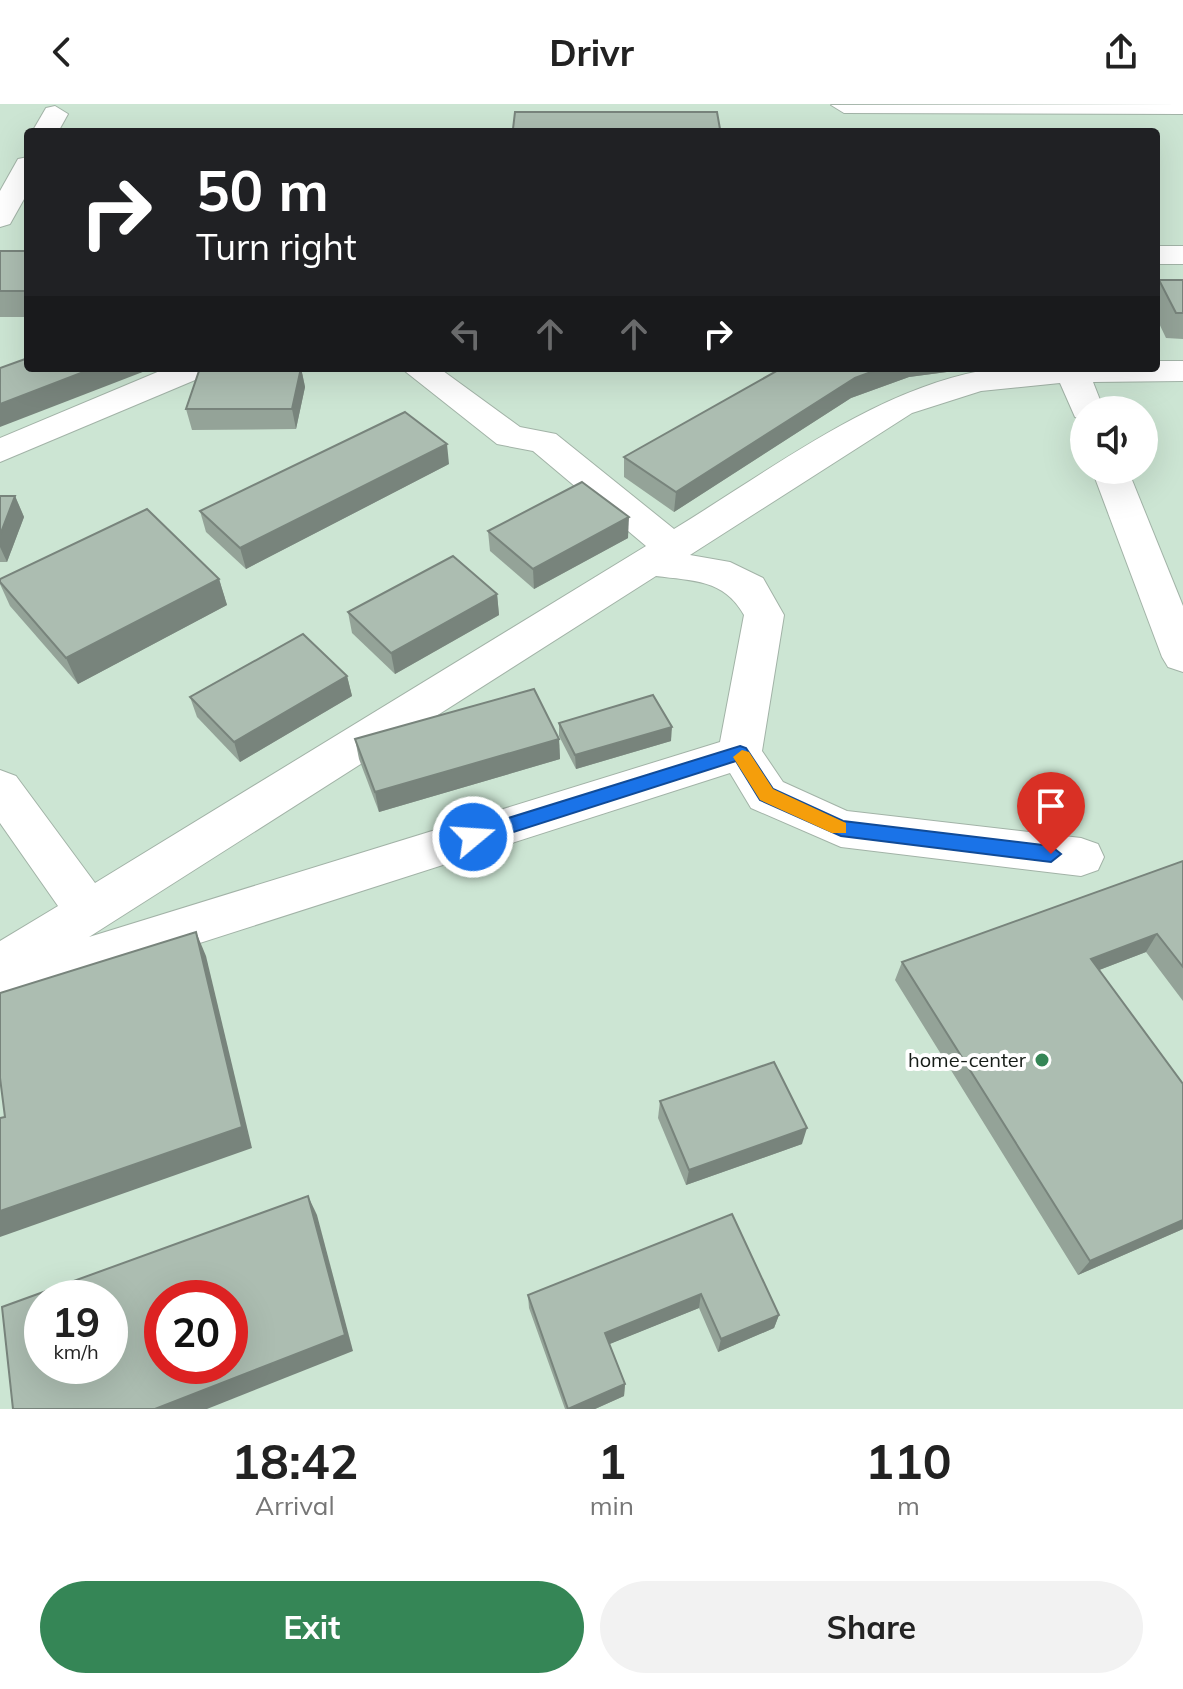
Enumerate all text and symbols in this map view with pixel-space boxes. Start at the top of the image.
icon: back [40,30,84,74]
text: Drivr [549,30,634,75]
icon: share [1099,30,1143,74]
text: 50 m [196,155,329,225]
icon: right [64,160,168,264]
text: Turn right [196,224,357,269]
icon: left [444,312,488,356]
icon: ahead [528,312,572,356]
icon: ahead [612,312,656,356]
icon: right [696,312,740,356]
map controls [1070,396,1158,484]
button: sound [1070,396,1158,484]
pin [1017,772,1085,854]
icon: arrive [1029,784,1073,828]
position arrow [431,795,515,879]
place label: home-center [908,1047,1027,1072]
marker: home-center [1033,1051,1051,1069]
speed limit sign: 20 [144,1280,248,1384]
text: 19 [52,1297,100,1347]
text: km/h [53,1339,99,1364]
text: 18:42 [231,1431,358,1491]
text: 1 [597,1431,626,1491]
text: 110 [865,1431,952,1491]
text: Arrival [255,1489,335,1522]
text: min [590,1489,634,1522]
text: m [897,1489,920,1522]
button: Exit [40,1581,584,1673]
button: Share [600,1581,1143,1673]

